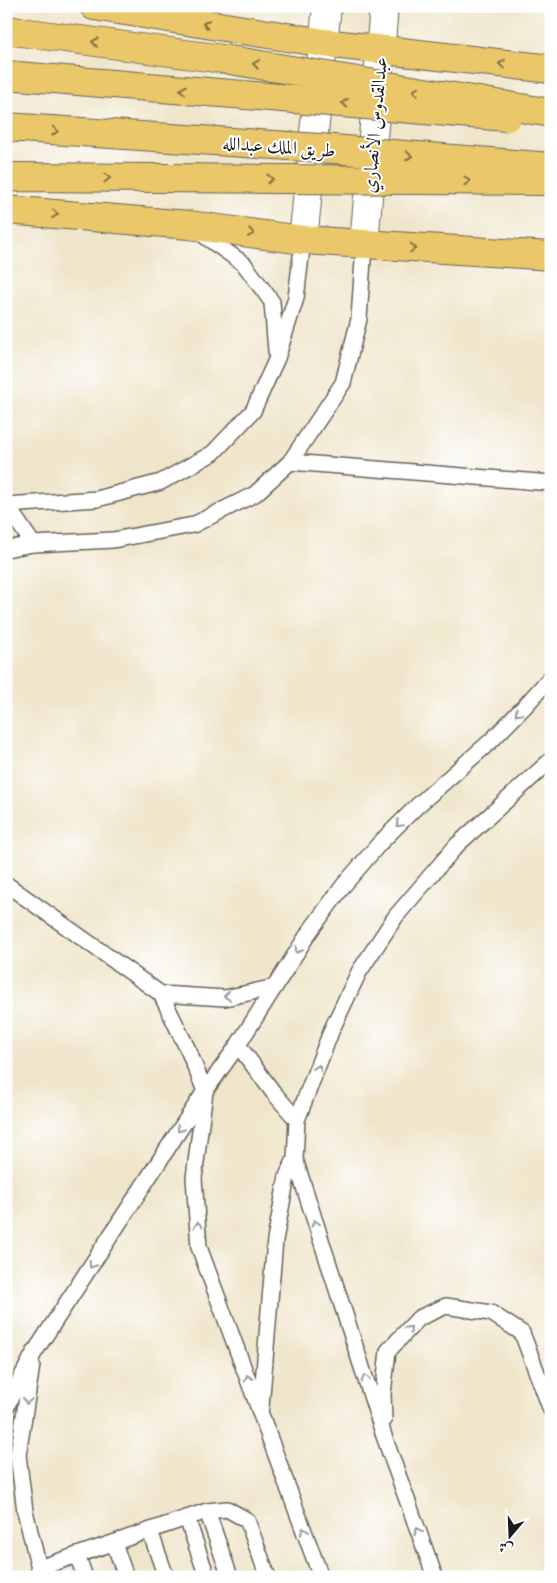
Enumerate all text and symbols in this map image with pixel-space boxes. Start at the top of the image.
one-way arrow [202,20,211,30]
one-way arrow [91,37,99,48]
street label: عبدالقدوس الأنصاري [355,56,396,194]
one-way arrow [498,59,506,70]
one-way arrow [252,60,260,70]
one-way arrow [179,84,187,95]
one-way arrow [412,86,421,96]
one-way arrow [341,98,349,109]
one-way arrow [51,125,59,136]
street label: طريق الملك عبدالله [222,130,336,163]
one-way arrow [405,150,413,161]
one-way arrow [104,173,112,183]
one-way arrow [266,174,274,184]
one-way arrow [464,176,472,186]
one-way arrow [51,208,59,219]
one-way arrow [248,227,256,238]
one-way arrow [409,242,417,253]
one-way arrow [515,708,524,717]
one-way arrow [396,818,405,827]
one-way arrow [294,945,304,954]
one-way arrow [223,990,231,1001]
one-way arrow [312,1064,322,1072]
one-way arrow [177,1123,186,1132]
one-way arrow [310,1219,320,1228]
one-way arrow [192,1220,203,1228]
one-way arrow [88,1260,98,1269]
one-way arrow [403,1326,412,1335]
one-way arrow [360,1374,370,1382]
one-way arrow [244,1375,254,1383]
one-way arrow [22,1396,32,1405]
north arrow [484,1510,534,1560]
one-way arrow [300,1527,310,1536]
one-way arrow [414,1527,424,1536]
text: ش [496,1537,515,1559]

